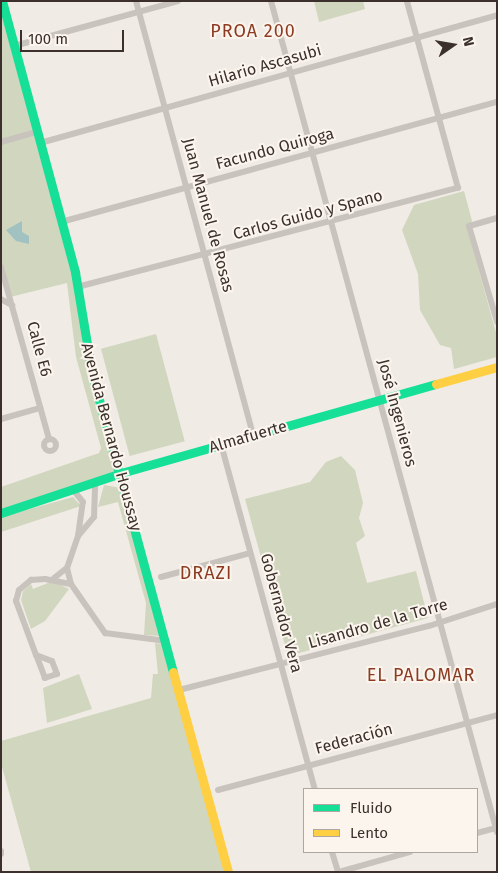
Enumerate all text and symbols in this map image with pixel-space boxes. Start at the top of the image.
scale bar [22,20,126,52]
district label: PROA 200 [209,20,297,42]
north arrow [428,20,478,70]
text: 100 m [28,30,68,48]
text: N [459,35,477,48]
street label: Hilario Ascasubi [206,41,324,91]
street label: Facundo Quiroga [214,124,336,174]
street label: Juan Manuel de Rosas [178,136,238,294]
street label: Carlos Guido y Spano [231,186,385,244]
street label: Calle E6 [22,319,56,379]
street label: Avenida Bernardo Houssay [77,341,145,533]
street label: José Ingenieros [373,357,421,469]
street label: Almafuerte [207,417,289,457]
street label: Gobernador Vera [256,551,306,675]
district label: DRAZI [179,562,233,584]
street label: Lisandro de la Torre [306,595,450,653]
district label: EL PALOMAR [365,664,477,686]
street label: Federación [313,719,395,759]
legend [303,788,478,853]
text: Fluido [350,799,392,817]
text: Lento [350,824,388,842]

